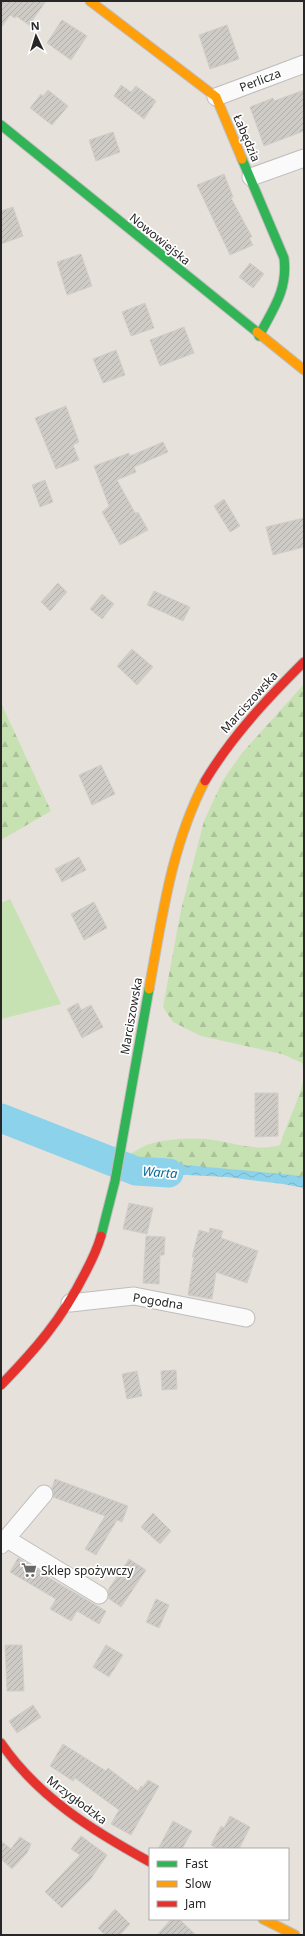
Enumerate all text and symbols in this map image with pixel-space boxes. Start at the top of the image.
north arrow [16,16,56,56]
text: N [30,18,40,33]
street label: Perlicza [237,64,283,96]
street label: Łabędzia [229,112,265,164]
street label: Nowowiejska [126,209,194,269]
street label: Marciszowska [217,667,281,737]
street label: Marciszowska [116,976,146,1056]
water label: Warta [142,1162,179,1182]
street label: Pogodna [132,1289,184,1313]
supermarket icon: Sklep spożywczy [20,1561,38,1579]
place label: Sklep spożywczy [41,1562,134,1579]
street label: Mrzygłodzka [43,1772,111,1828]
legend [149,1848,289,1920]
text: Fast [185,1855,209,1872]
text: Slow [185,1875,212,1892]
text: Jam [184,1895,206,1912]

